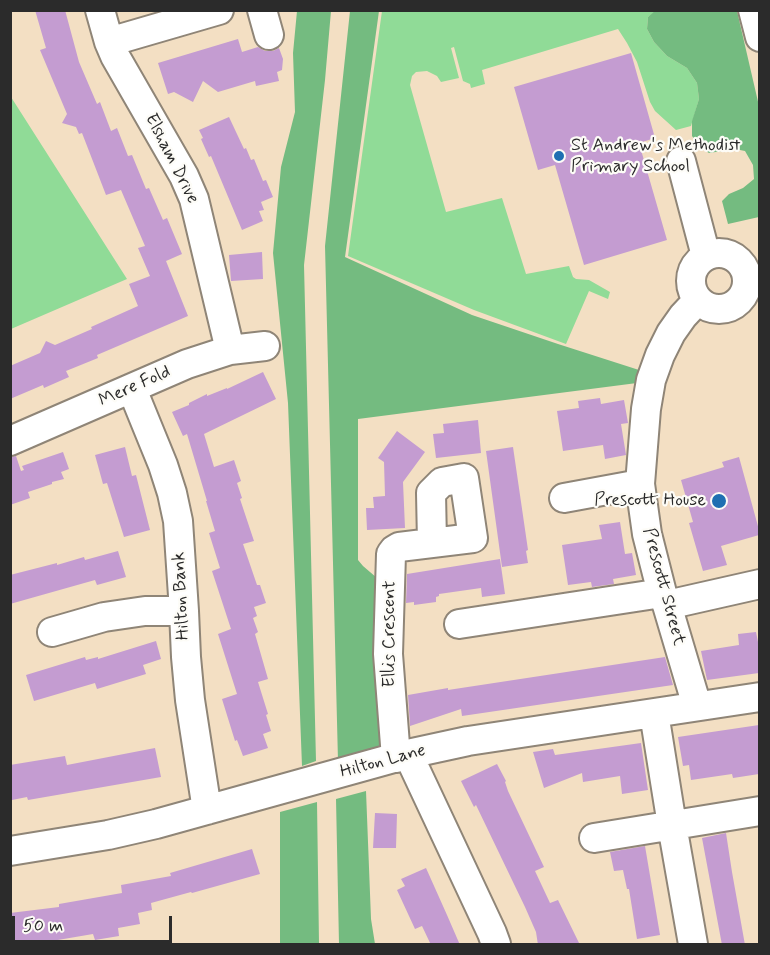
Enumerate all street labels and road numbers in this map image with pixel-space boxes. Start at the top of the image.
street label: Elsham Drive [139,110,203,208]
street label: Mere Fold [96,362,174,412]
street label: Prescott Street [637,526,689,648]
street label: Hilton Bank [169,551,195,641]
street label: Ellis Crescent [379,580,401,688]
street label: Hilton Lane [338,740,428,784]

